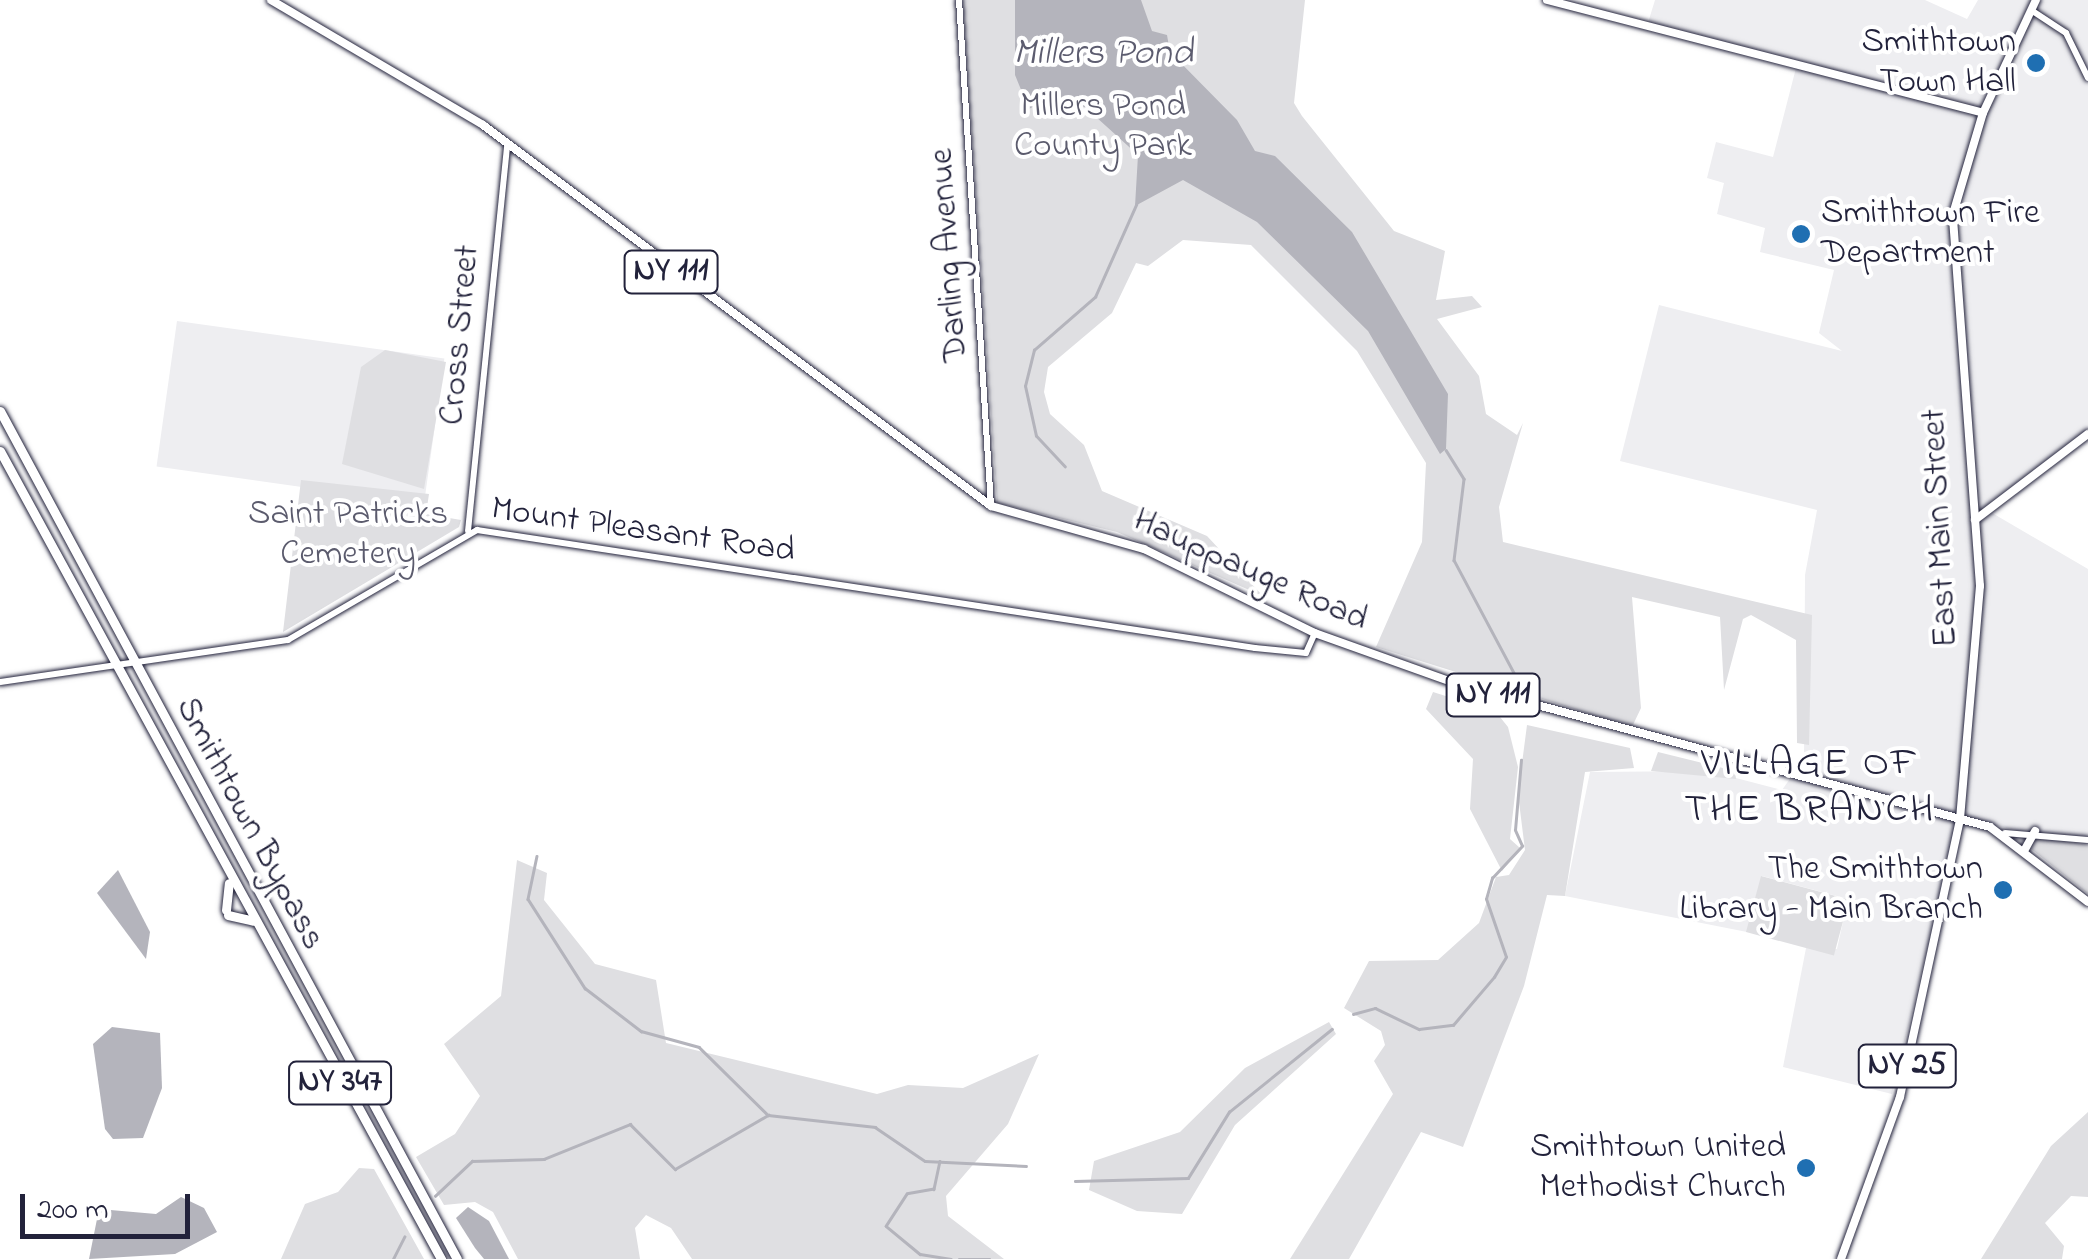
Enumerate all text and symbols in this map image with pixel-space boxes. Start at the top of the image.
place label: Smithtown Town Hall [1862,22,2016,104]
water label: Millers Pond [1013,32,1193,78]
marker: Smithtown Town Hall [2025,52,2047,74]
park label: Millers Pond County Park [1014,86,1192,168]
street label: Darling Avenue [922,147,978,363]
place label: Smithtown Fire Department [1821,193,2040,275]
marker: Smithtown Fire Department [1790,223,1812,245]
street label: Cross Street [432,243,490,427]
road number: NY 111 [624,245,718,299]
street label: East Main Street [1914,408,1968,648]
street label: Mount Pleasant Road [488,489,798,573]
park label: Saint Patricks Cemetery [248,494,448,576]
street label: Hauppauge Road [1126,500,1374,642]
road number: NY 111 [1446,668,1540,722]
street label: Smithtown Bypass [165,691,333,957]
district label: VILLAGE OF THE BRANCH [1684,741,1936,835]
place label: The Smithtown Library - Main Branch [1679,849,1983,931]
marker: The Smithtown Library - Main Branch [1992,879,2014,901]
road number: NY 25 [1857,1039,1957,1093]
road number: NY 347 [288,1056,392,1110]
place label: Smithtown United Methodist Church [1530,1127,1786,1209]
marker: Smithtown United Methodist Church [1795,1157,1817,1179]
scale bar [25,1174,195,1236]
text: 200 m [37,1189,109,1233]

